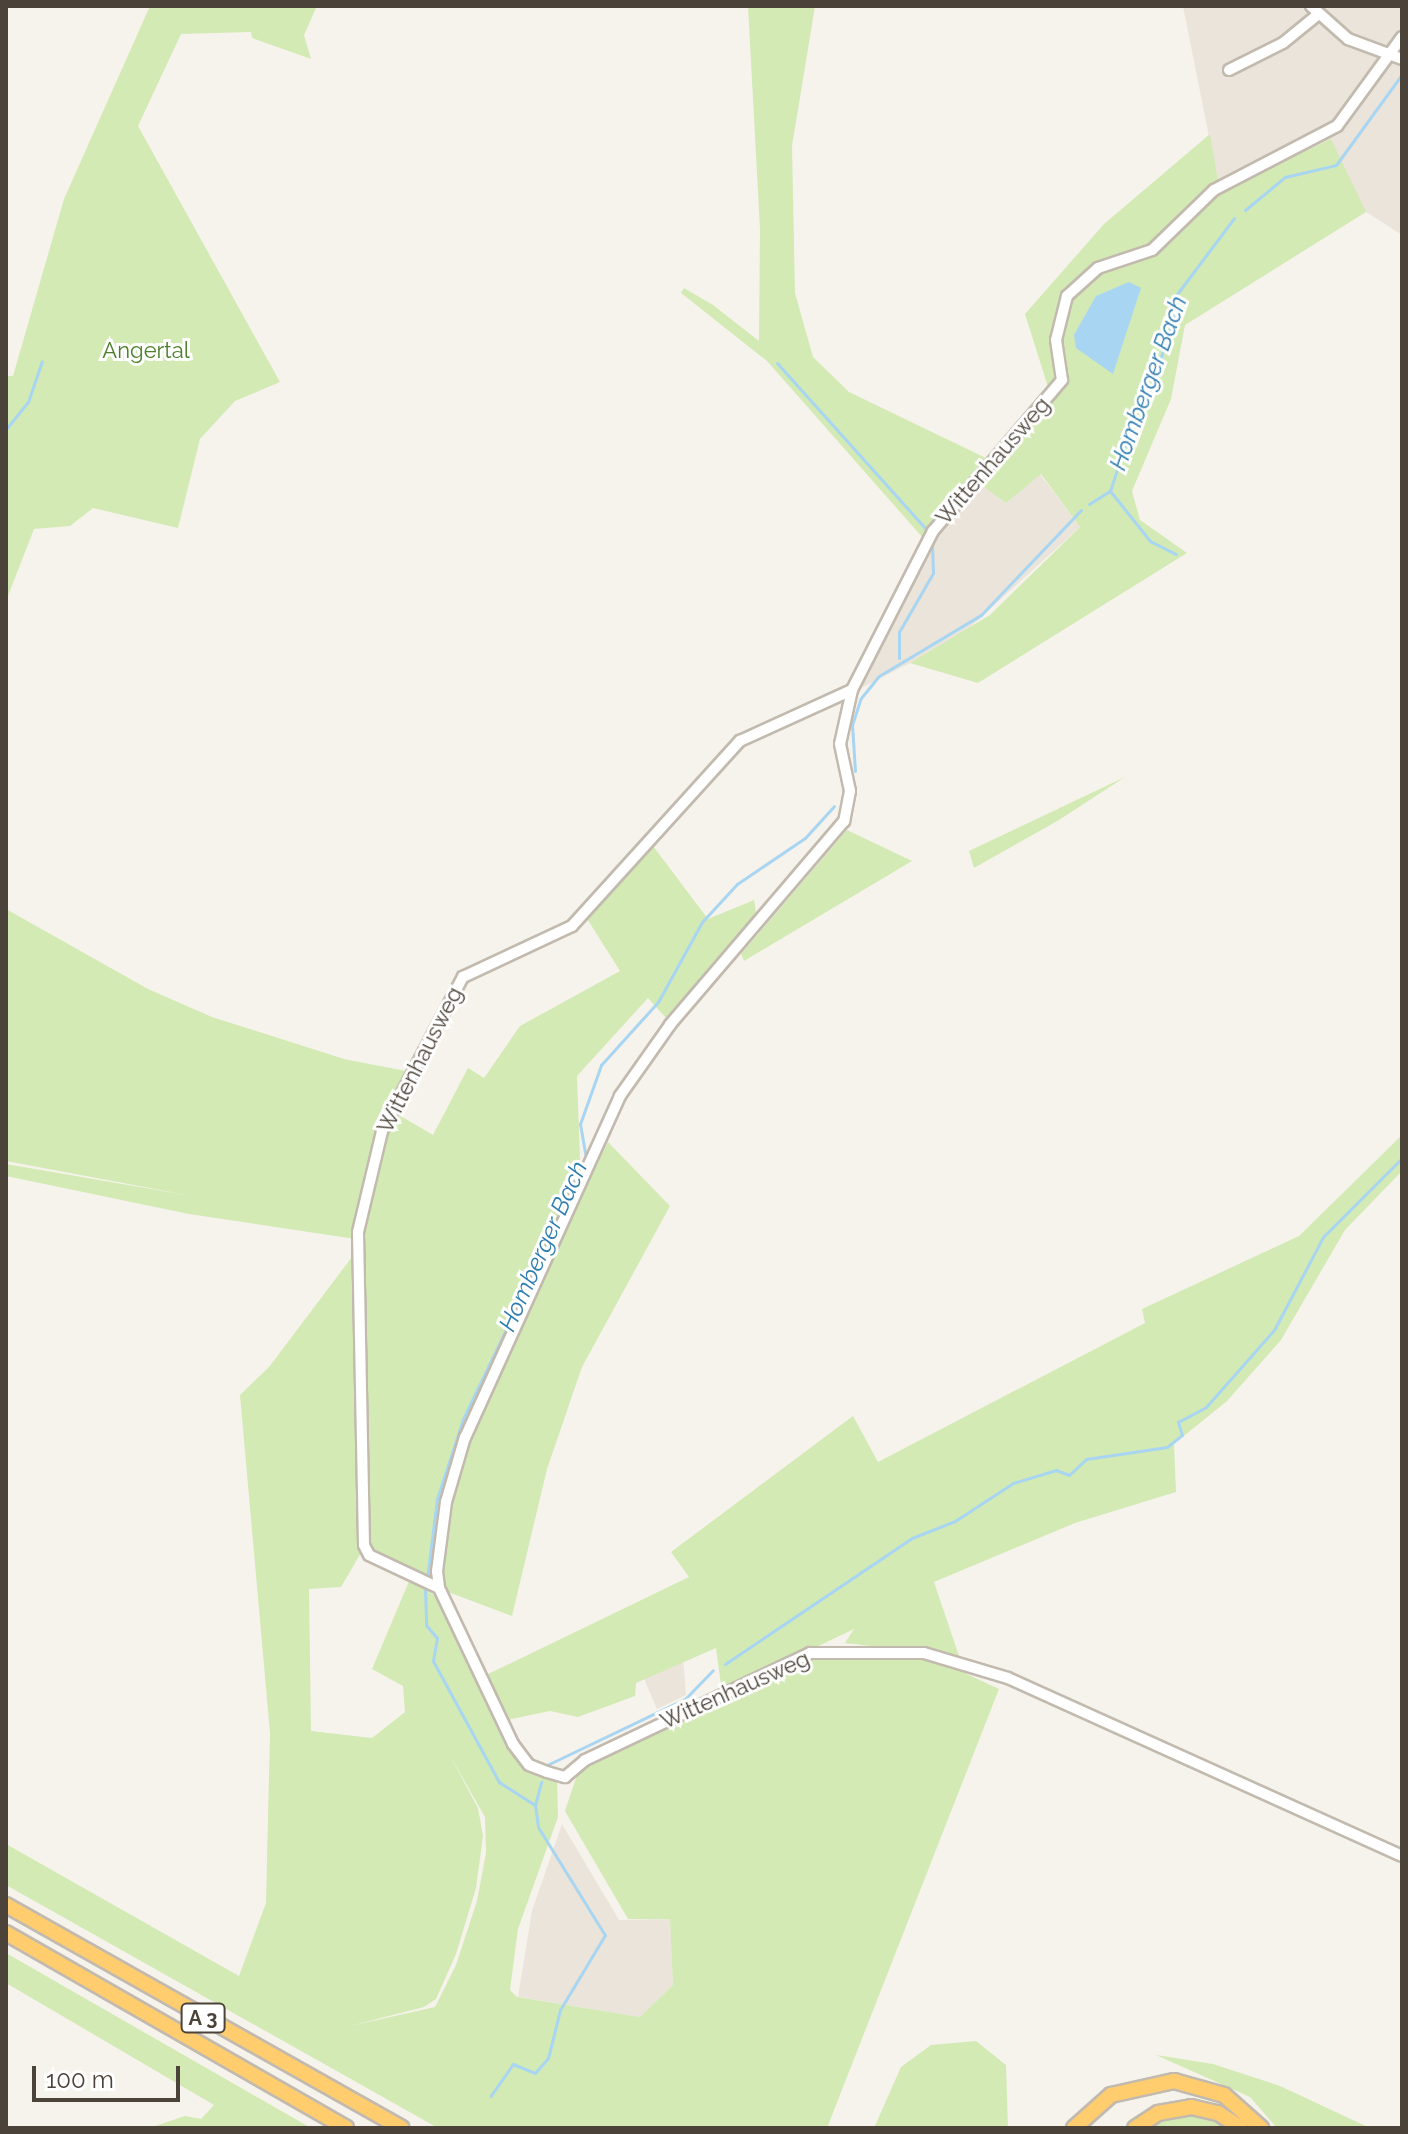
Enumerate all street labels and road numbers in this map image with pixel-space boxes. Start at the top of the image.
street label: Wittenhausweg [930,392,1056,530]
street label: Wittenhausweg [372,983,468,1137]
street label: Wittenhausweg [656,1645,814,1735]
road number: A 3 [179,2002,227,2034]

